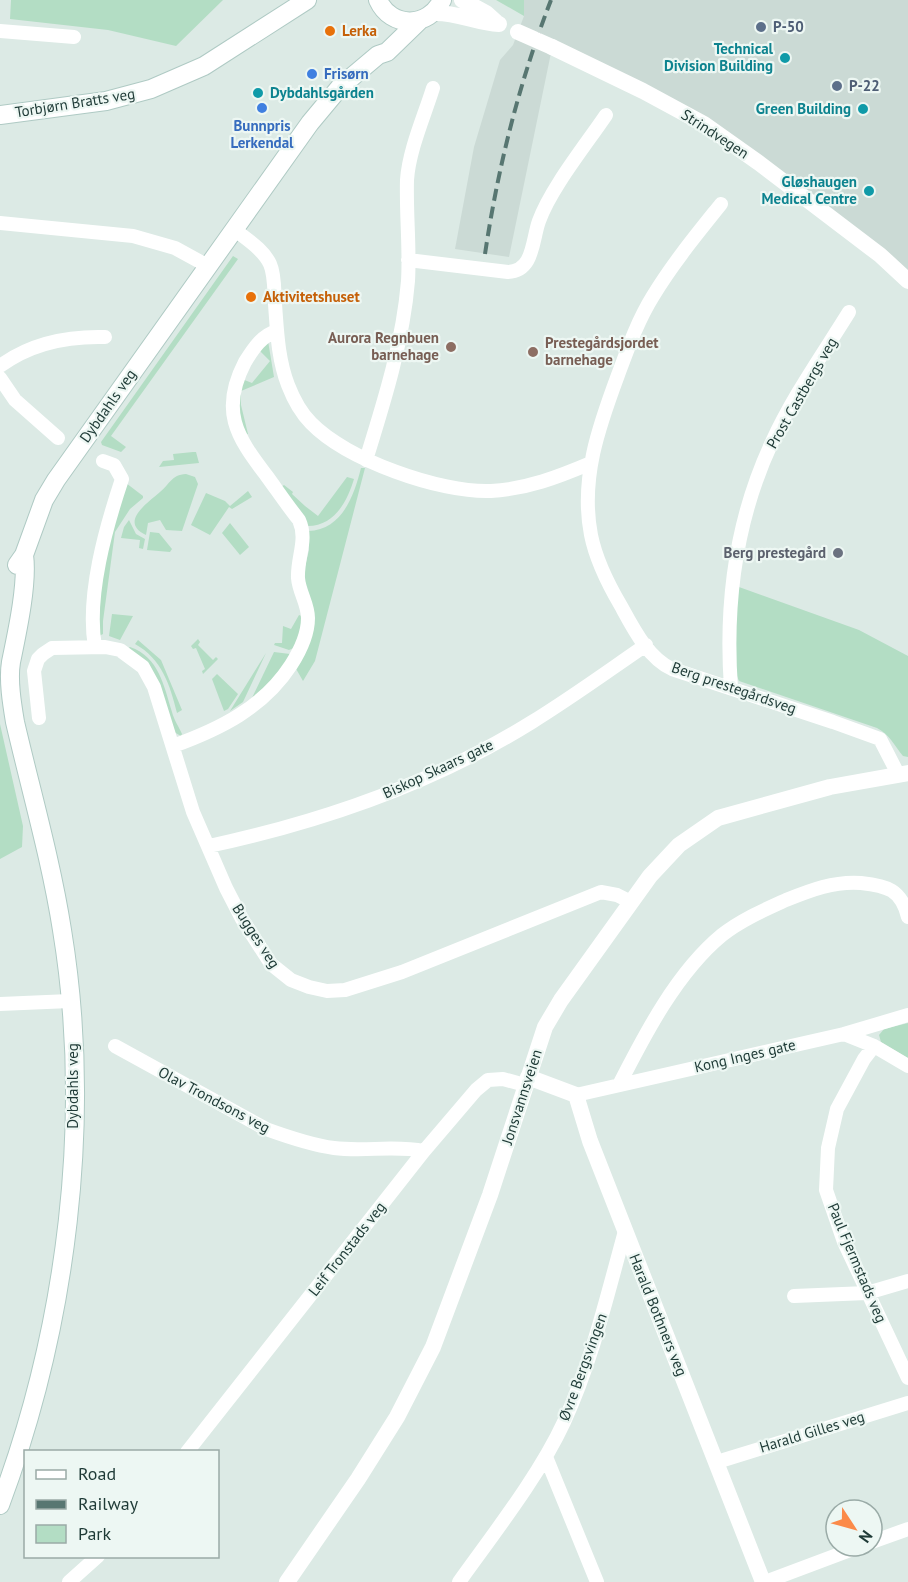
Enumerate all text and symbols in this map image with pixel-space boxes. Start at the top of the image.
place label: P-50 [773,17,804,36]
marker: P-50 [754,20,768,34]
place label: Lerka [342,21,377,40]
marker: Lerka [323,24,337,38]
place label: Technical Division Building [664,39,774,75]
marker: Technical Division Building [778,51,792,65]
place label: Frisørn [324,64,369,83]
marker: Frisørn [305,67,319,81]
place label: P-22 [849,76,880,95]
marker: P-22 [830,79,844,93]
place label: Dybdahlsgården [270,83,374,102]
street label: Torbjørn Bratts veg [14,84,136,121]
marker: Dybdahlsgården [251,86,265,100]
place label: Green Building [756,99,851,118]
marker: Bunnpris Lerkendal [255,101,269,115]
marker: Green Building [856,102,870,116]
street label: Strindvegen [678,105,753,162]
place label: Bunnpris Lerkendal [231,116,294,152]
place label: Gløshaugen Medical Centre [762,172,857,208]
marker: Gløshaugen Medical Centre [862,184,876,198]
place label: Aktivitetshuset [263,287,360,306]
marker: Aktivitetshuset [244,290,258,304]
place label: Aurora Regnbuen barnehage [328,328,439,364]
place label: Prestegårdsjordet barnehage [545,333,659,369]
street label: Prost Castbergs veg [762,334,841,452]
marker: Aurora Regnbuen barnehage [444,340,458,354]
marker: Prestegårdsjordet barnehage [526,345,540,359]
street label: Dybdahls veg [75,365,140,446]
place label: Berg prestegård [724,543,826,562]
marker: Berg prestegård [831,546,845,560]
street label: Berg prestegårdsveg [669,657,799,718]
street label: Biskop Skaars gate [380,735,496,802]
street label: Bugges veg [229,900,284,972]
street label: Kong Inges gate [692,1035,797,1076]
street label: Dybdahls veg [63,1043,82,1129]
street label: Jonsvannsveien [497,1047,546,1148]
street label: Olav Trondsons veg [155,1062,273,1137]
street label: Leif Tronstads veg [304,1198,389,1300]
street label: Paul Fjermstads veg [824,1200,891,1325]
street label: Harald Bothners veg [625,1251,692,1379]
street label: Øvre Bergsvingen [554,1310,611,1423]
street label: Harald Gilles veg [757,1407,867,1457]
legend [24,1450,219,1558]
text: Road [78,1462,116,1485]
text: Railway [78,1492,139,1515]
north arrow [824,1498,884,1558]
text: Park [78,1522,111,1545]
text: N [855,1527,877,1547]

